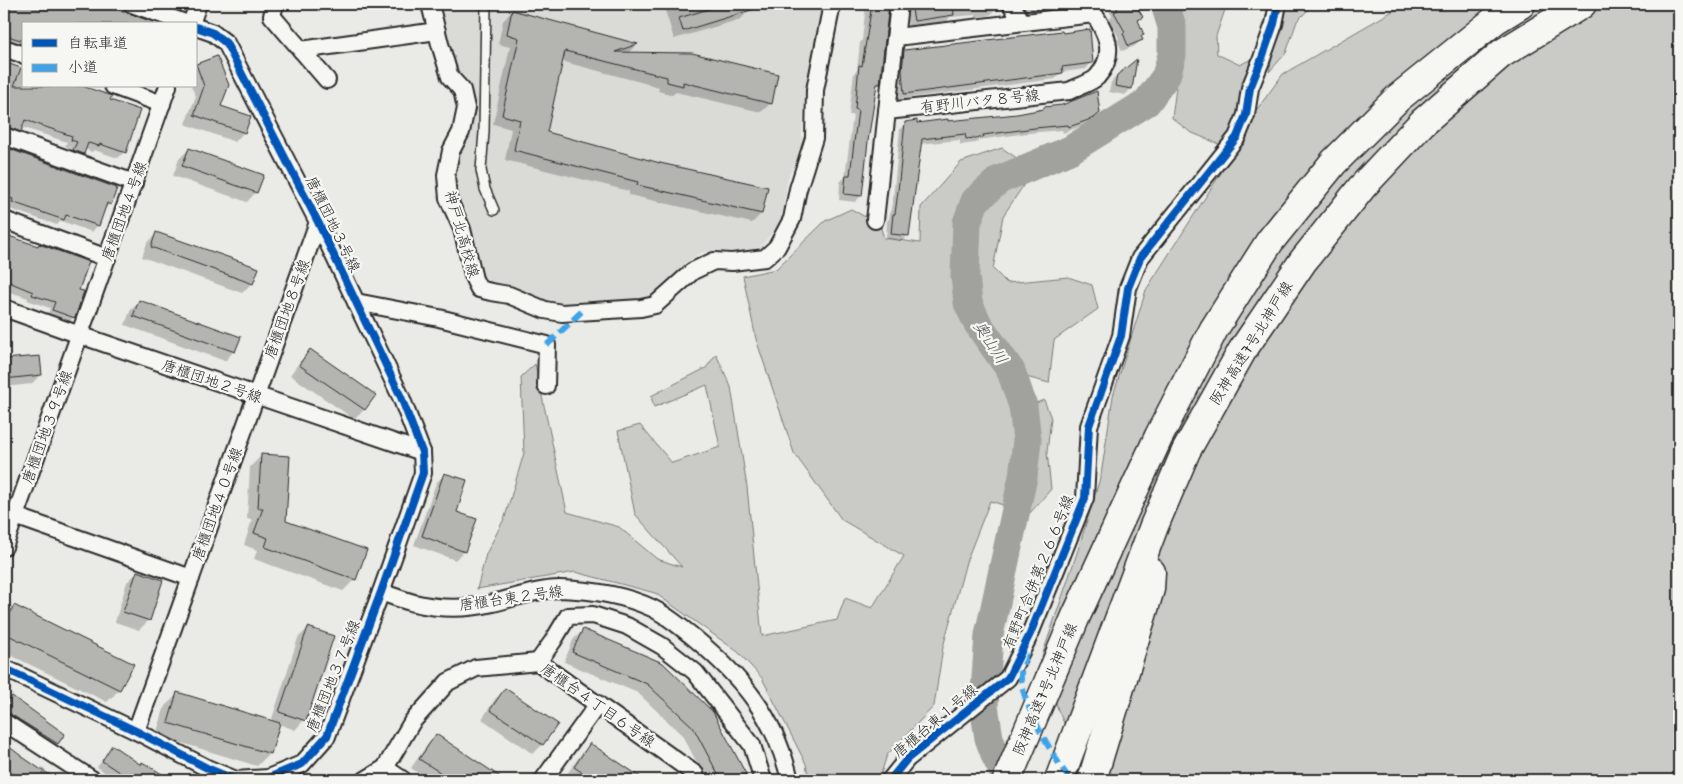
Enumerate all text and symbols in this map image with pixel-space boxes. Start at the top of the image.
legend [22,22,198,88]
text: 自転車道 [68,32,128,53]
text: 小道 [68,56,98,77]
street label: 有野川バタ８号線 [919,84,1041,117]
street label: 唐櫃団地４号線 [96,158,151,264]
street label: 唐櫃団地３号線 [301,172,366,276]
street label: 神戸北高校線 [440,188,485,280]
street label: 唐櫃団地８号線 [259,256,314,362]
street label: 阪神高速7号北神戸線 [1204,277,1297,409]
water label: 奥山川 [969,316,1013,368]
street label: 唐櫃団地２号線 [159,354,265,408]
street label: 唐櫃団地３９号線 [16,367,77,487]
street label: 唐櫃団地４０号線 [186,444,247,564]
street label: 有野町合併第２６６号線 [997,491,1078,652]
street label: 唐櫃台東２号線 [457,580,564,615]
street label: 唐櫃団地３７号線 [300,616,365,735]
street label: 阪神高速7号北神戸線 [1007,619,1082,758]
street label: 唐櫃台４丁目６号線 [537,657,660,752]
street label: 唐櫃台東１号線 [888,679,982,762]

